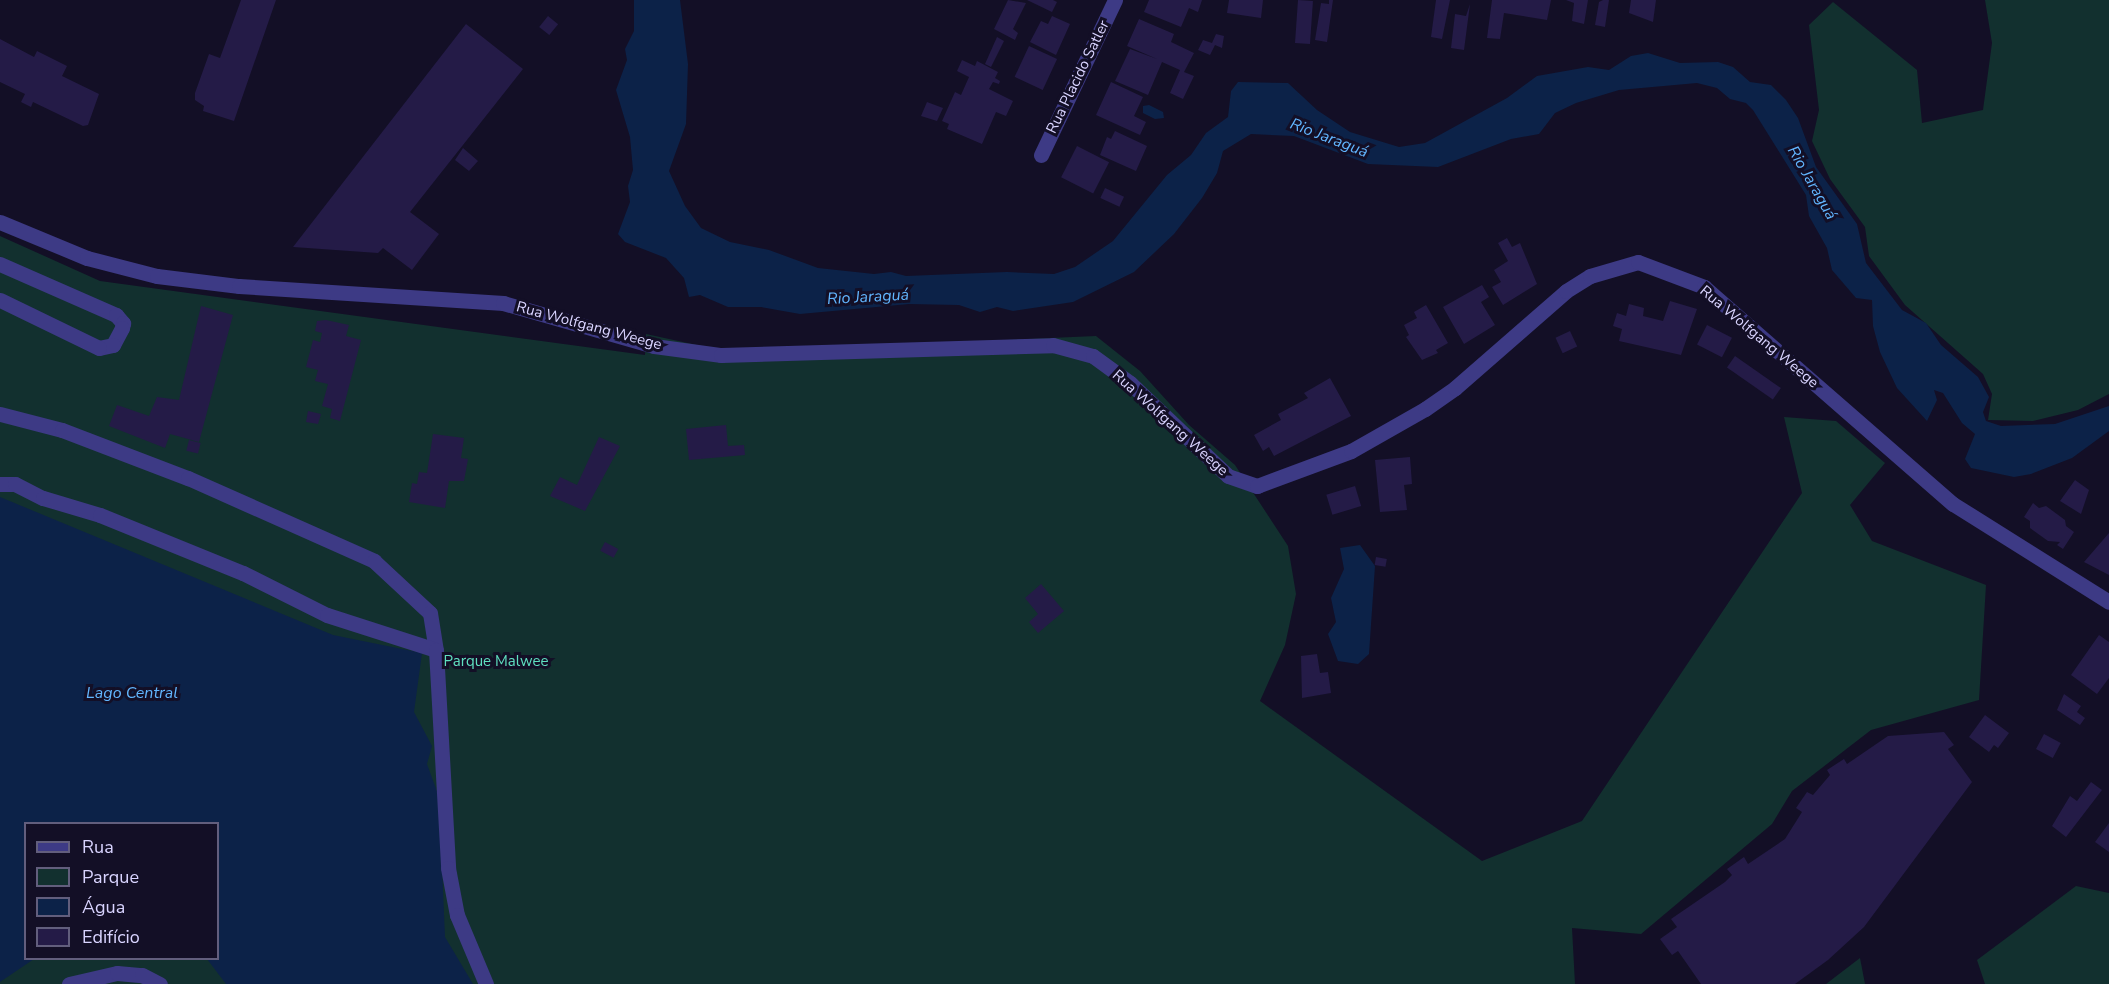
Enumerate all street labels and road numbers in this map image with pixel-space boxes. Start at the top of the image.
street label: Rua Placido Satler [1043,17,1113,137]
street label: Rua Wolfgang Weege [1696,282,1822,392]
street label: Rua Wolfgang Weege [514,298,664,354]
street label: Rua Wolfgang Weege [1108,366,1232,480]

